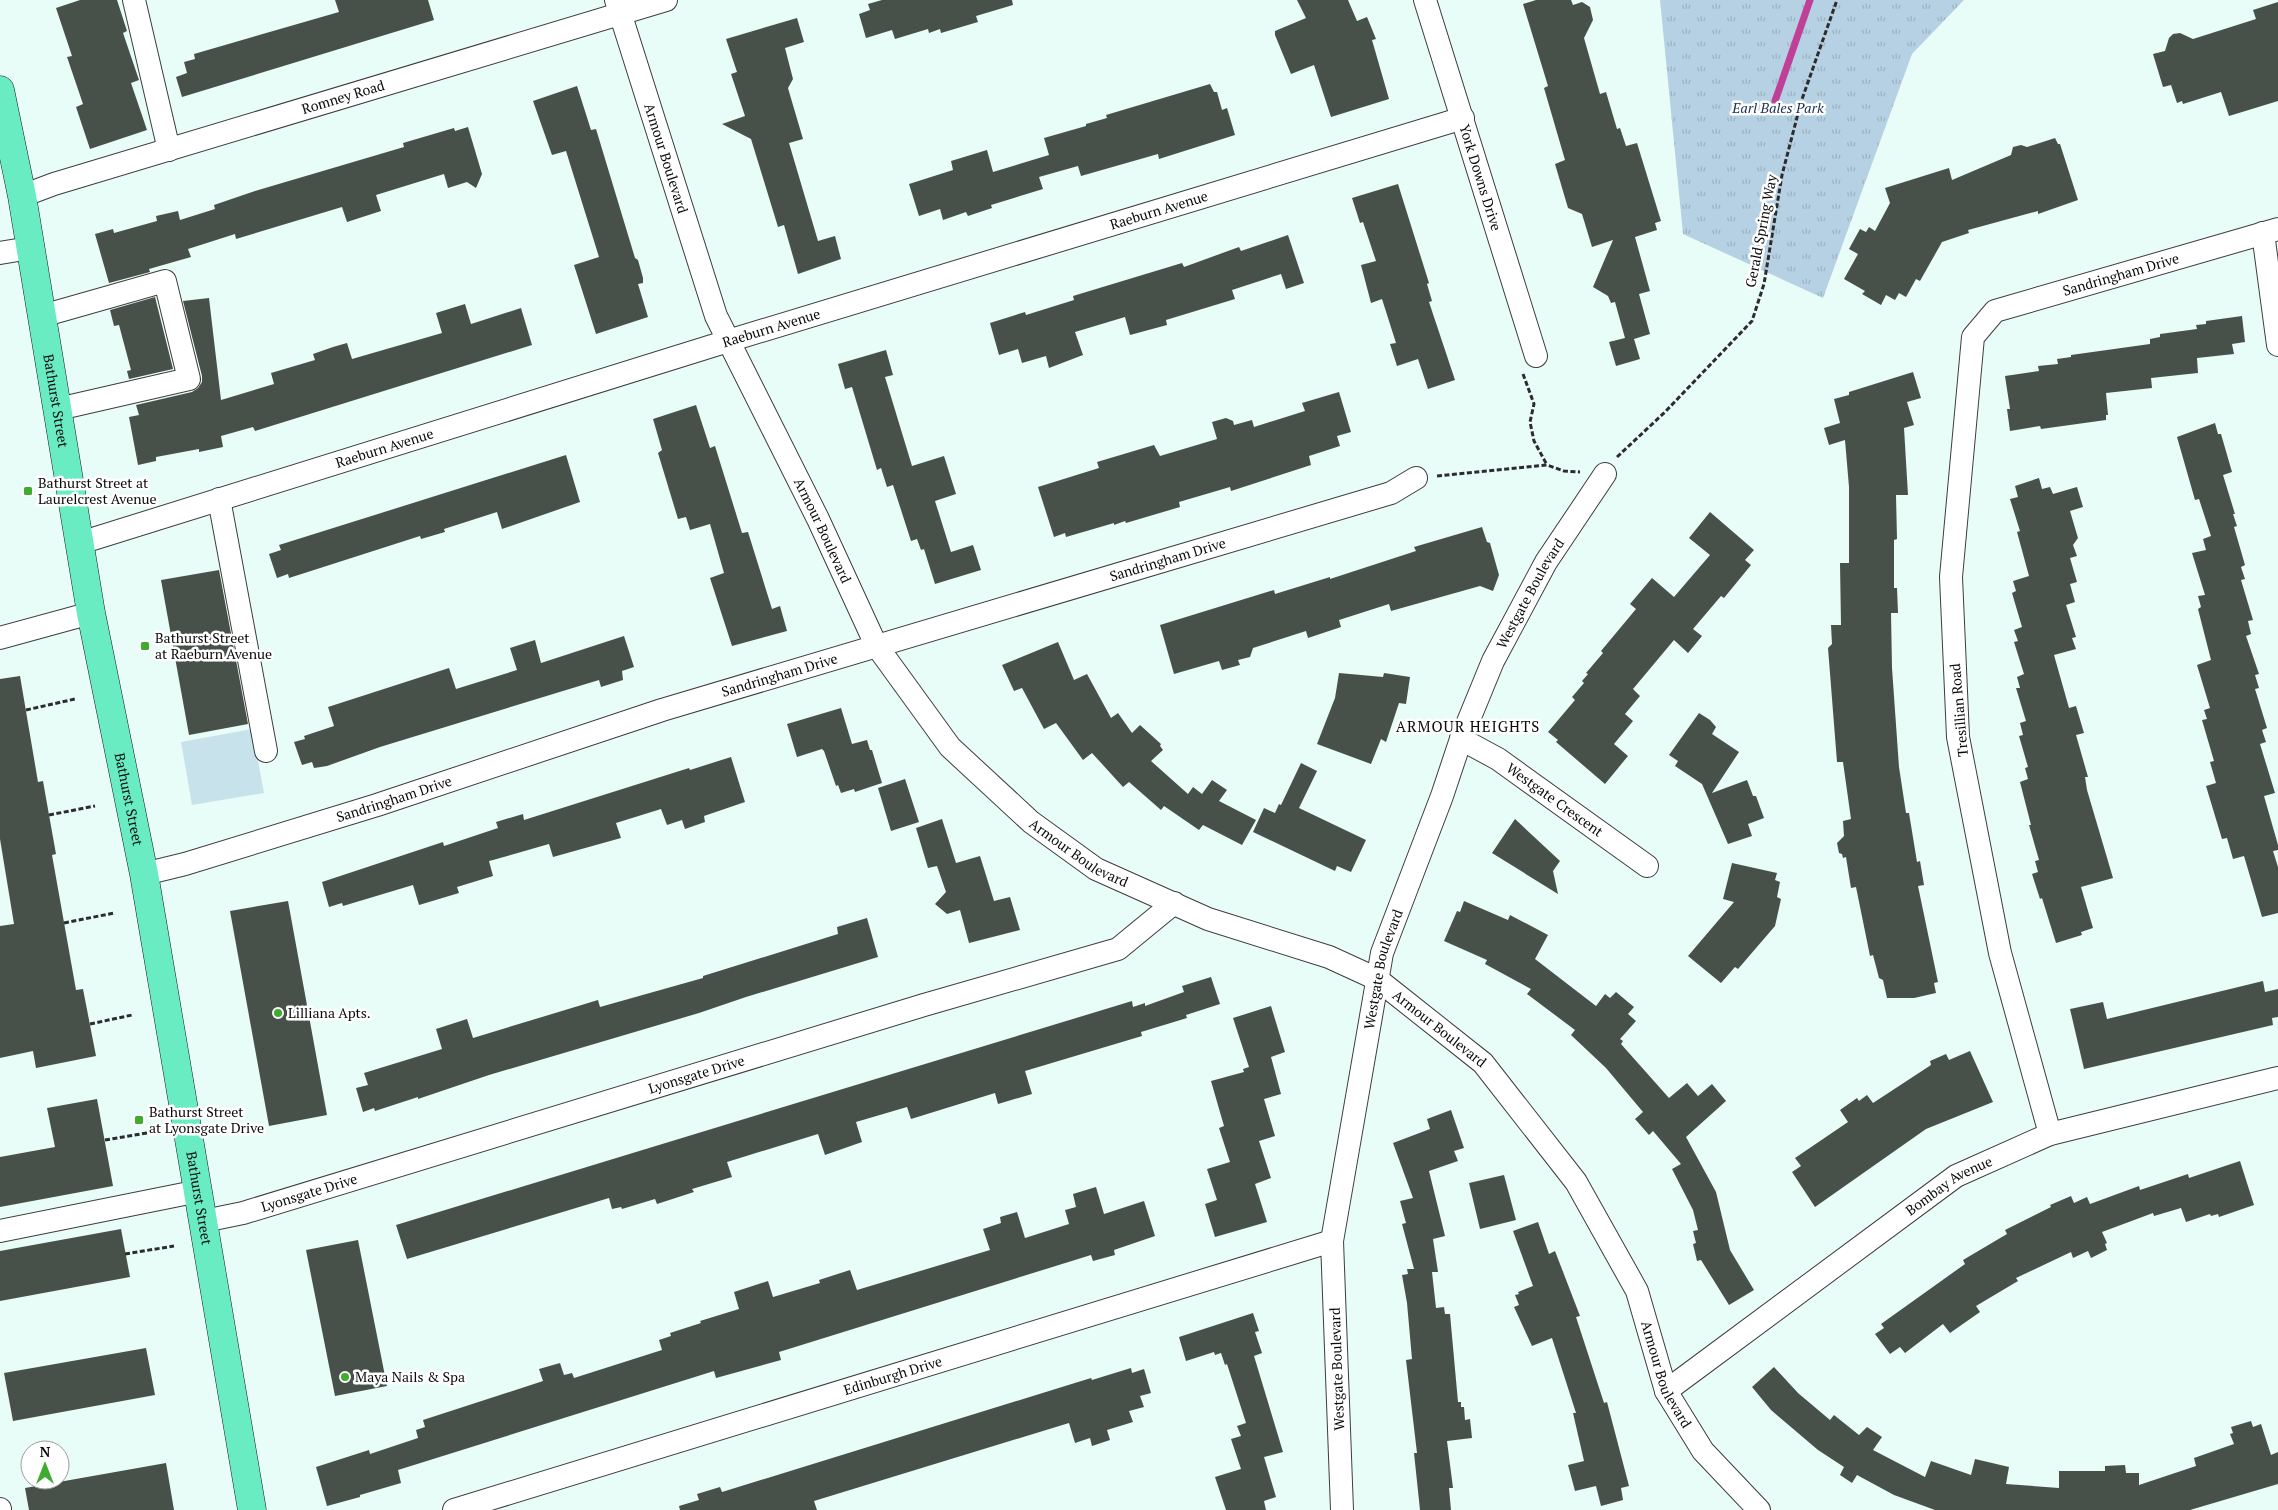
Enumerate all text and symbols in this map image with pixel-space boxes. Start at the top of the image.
street label: Romney Road [299,75,387,118]
park label: Earl Bales Park [1731,98,1824,117]
street label: Armour Boulevard [640,101,693,216]
street label: York Downs Drive [1455,122,1506,233]
street label: Gerald Spring Way [1740,172,1781,289]
street label: Raeburn Avenue [1107,186,1210,234]
street label: Sandringham Drive [2060,248,2181,300]
street label: Raeburn Avenue [720,304,822,351]
street label: Bathurst Street [39,353,74,450]
street label: Raeburn Avenue [333,423,436,472]
place label: Bathurst Street at Laurelcrest Avenue [38,473,157,508]
street label: Armour Boulevard [790,474,856,586]
marker: Bathurst Street at Laurelcrest Avenue [22,485,34,497]
street label: Sandringham Drive [1107,533,1228,585]
street label: Westgate Boulevard [1491,534,1568,652]
place label: Bathurst Street at Raeburn Avenue [155,628,272,663]
marker: Bathurst Street at Raeburn Avenue [139,640,151,652]
street label: Sandringham Drive [719,648,840,701]
street label: Tresillian Road [1945,662,1972,757]
district label: ARMOUR HEIGHTS [1396,716,1540,736]
street label: Bathurst Street [111,751,148,848]
street label: Westgate Crescent [1503,758,1608,841]
street label: Sandringham Drive [334,771,454,826]
street label: Armour Boulevard [1026,814,1132,891]
street label: Westgate Boulevard [1359,906,1407,1031]
street label: Armour Boulevard [1389,985,1491,1071]
place label: Lilliana Apts. [288,1003,371,1022]
marker: Lilliana Apts. [272,1007,284,1019]
street label: Lyonsgate Drive [646,1050,747,1098]
place label: Bathurst Street at Lyonsgate Drive [149,1102,264,1137]
marker: Bathurst Street at Lyonsgate Drive [133,1114,145,1126]
street label: Bathurst Street [182,1150,217,1247]
street label: Bombay Avenue [1901,1151,1995,1219]
street label: Lyonsgate Drive [259,1169,359,1216]
street label: Westgate Boulevard [1325,1307,1348,1431]
street label: Armour Boulevard [1637,1318,1697,1431]
street label: Edinburgh Drive [841,1351,944,1399]
place label: Maya Nails & Spa [355,1367,465,1386]
marker: Maya Nails & Spa [339,1371,351,1383]
north arrow [20,1440,70,1490]
text: N [40,1442,51,1461]

